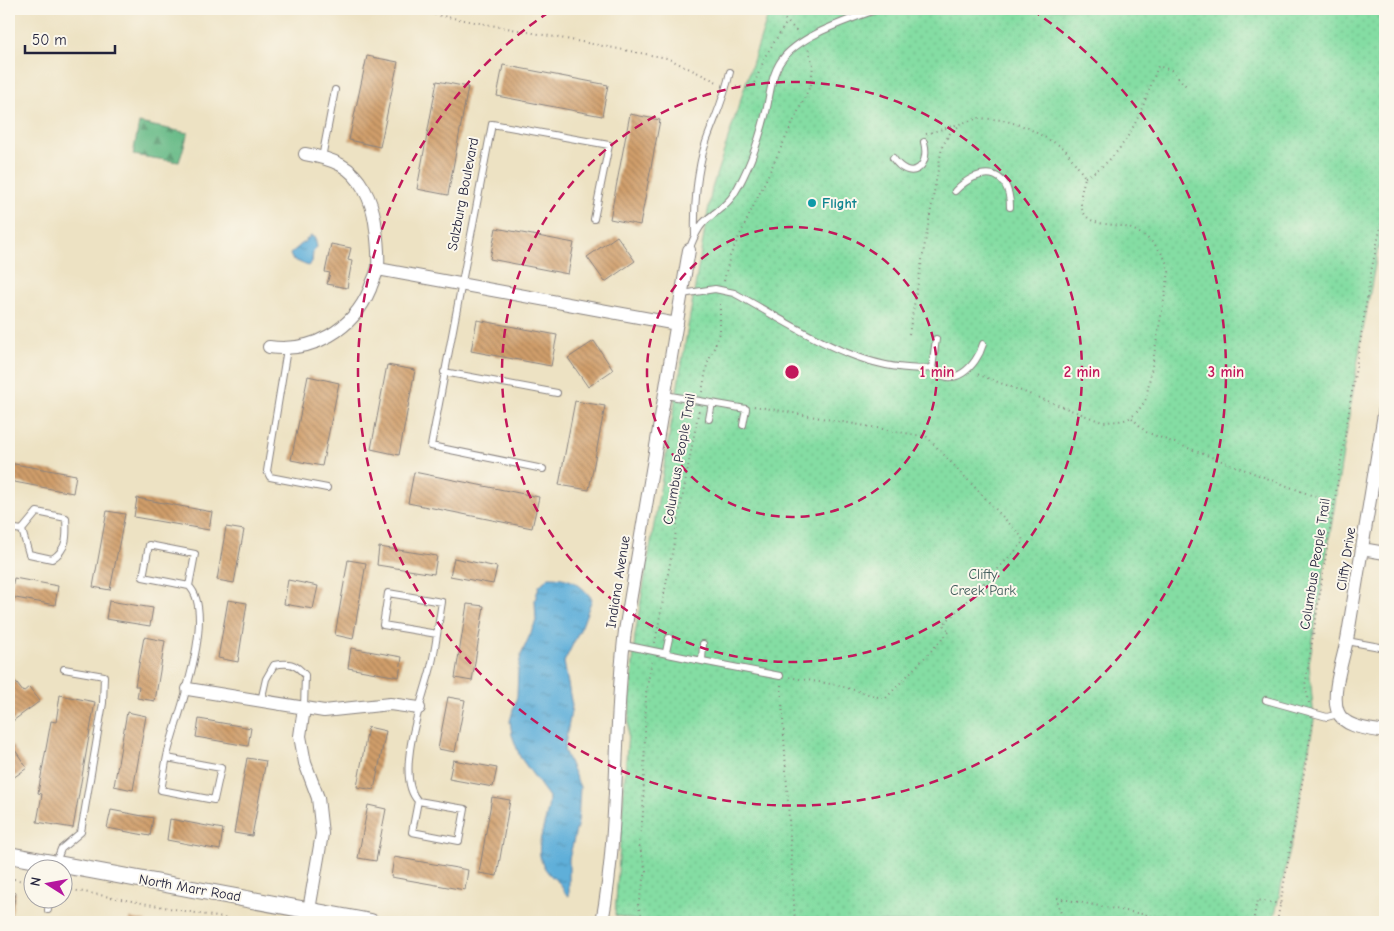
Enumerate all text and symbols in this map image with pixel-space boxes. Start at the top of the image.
scale bar [25,22,115,54]
text: 50 m [32,31,67,49]
street label: Salzburg Boulevard [444,136,482,252]
place label: Flight [822,195,857,212]
marker: Flight [806,197,818,209]
centre of rings [783,363,801,381]
text: 1 min [920,363,954,381]
text: 2 min [1064,363,1100,381]
text: 3 min [1208,363,1244,381]
street label: Columbus People Trail [659,392,699,526]
street label: Columbus People Trail [1296,497,1334,631]
street label: Clifty Drive [1333,526,1359,592]
street label: Indiana Avenue [602,535,634,629]
park label: Clifty Creek Park [950,566,1016,599]
north arrow [22,858,72,908]
street label: North Marr Road [138,871,242,905]
text: N [27,876,45,888]

